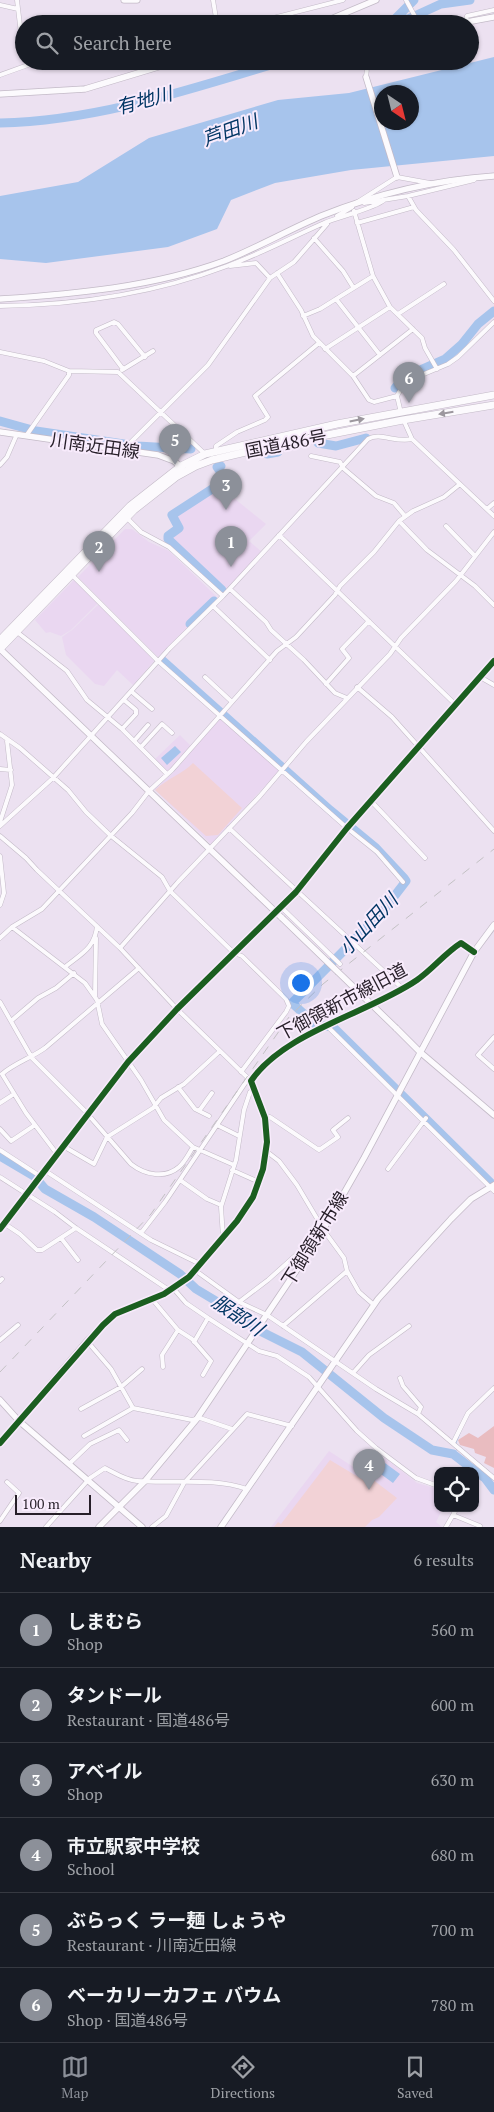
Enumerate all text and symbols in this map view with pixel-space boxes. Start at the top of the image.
search box [15,15,479,70]
icon: search [33,29,61,57]
text: Search here [73,30,172,55]
water label: 有地川 [113,80,177,119]
north arrow [374,85,419,130]
water label: 芦田川 [199,107,263,151]
pin: 6 [393,362,425,403]
one-way arrow [438,409,454,417]
one-way arrow [349,416,365,424]
street label: 国道486号 [243,423,329,463]
pin: 5 [159,424,191,465]
street label: 川南近田線 [49,427,141,463]
pin: 3 [210,469,242,510]
pin: 1 [215,526,247,567]
pin: 2 [83,531,115,572]
water label: 小山田川 [333,886,404,960]
street label: 下御領新市線旧道 [272,957,411,1046]
your location [288,970,314,996]
street label: 下御領新市線 [275,1186,353,1291]
water label: 服部川 [208,1288,271,1342]
pin: 4 [353,1449,385,1490]
map controls [434,1467,479,1512]
button: locate [434,1467,479,1512]
scale bar [15,1492,91,1515]
text: 100 m [22,1494,60,1513]
text: Nearby [20,1546,91,1574]
text: 6 results [414,1549,474,1571]
text: しまむら [67,1608,143,1633]
text: 1 [31,1619,41,1641]
text: 560 m [431,1619,474,1641]
text: Shop [67,1633,103,1655]
text: タンドール [67,1682,162,1707]
text: 2 [31,1694,41,1716]
text: 600 m [431,1694,474,1716]
text: Restaurant · 国道486号 [67,1709,230,1731]
text: アベイル [67,1758,143,1783]
text: 3 [31,1769,41,1791]
text: 630 m [431,1769,474,1791]
text: Shop [67,1783,103,1805]
text: 市立駅家中学校 [67,1833,200,1858]
text: 4 [31,1844,41,1866]
text: 680 m [431,1844,474,1866]
text: School [67,1858,115,1880]
text: ぶらっく ラー麺 しょうや [67,1907,286,1932]
text: 5 [31,1919,41,1941]
text: 700 m [431,1919,474,1941]
text: Restaurant · 川南近田線 [67,1934,236,1956]
text: ベーカリーカフェ バウム [67,1982,281,2007]
text: 6 [31,1994,41,2016]
text: 780 m [431,1994,474,2016]
text: Shop · 国道486号 [67,2009,188,2031]
tab: Map [61,2053,89,2102]
tab: Directions [211,2053,275,2102]
tab: Saved [397,2053,433,2102]

